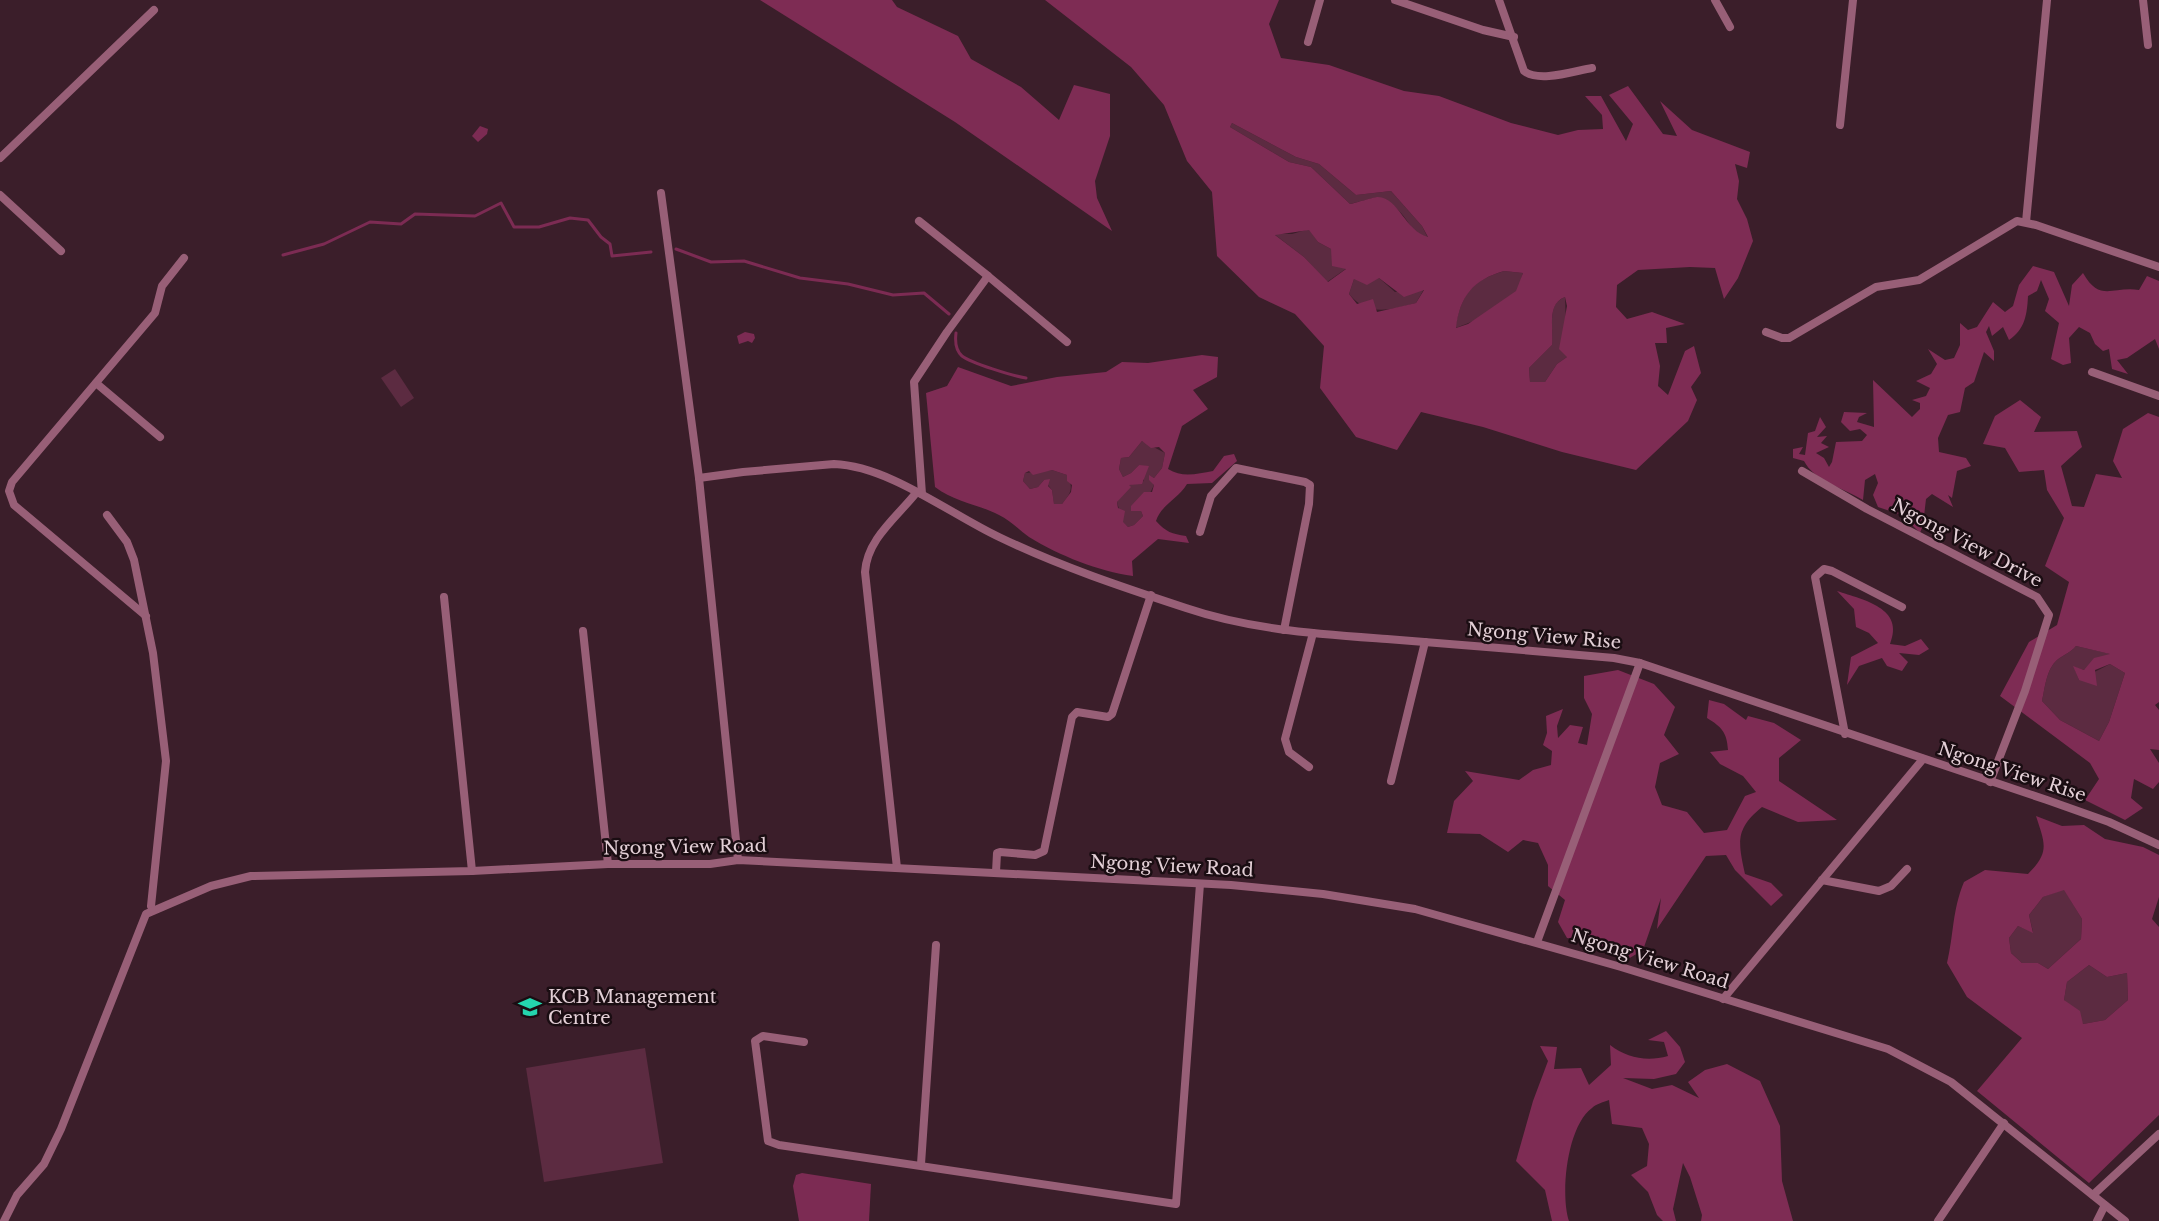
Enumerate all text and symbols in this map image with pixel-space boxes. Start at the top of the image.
street label: Ngong View Drive [1888,494,2046,592]
street label: Ngong View Rise [1466,618,1622,654]
street label: Ngong View Rise [1935,738,2089,806]
street label: Ngong View Road [603,835,767,859]
street label: Ngong View Road [1090,851,1254,881]
street label: Ngong View Road [1569,925,1731,993]
place label: KCB Management Centre [548,986,717,1029]
school or university icon: KCB Management Centre [517,994,543,1020]

